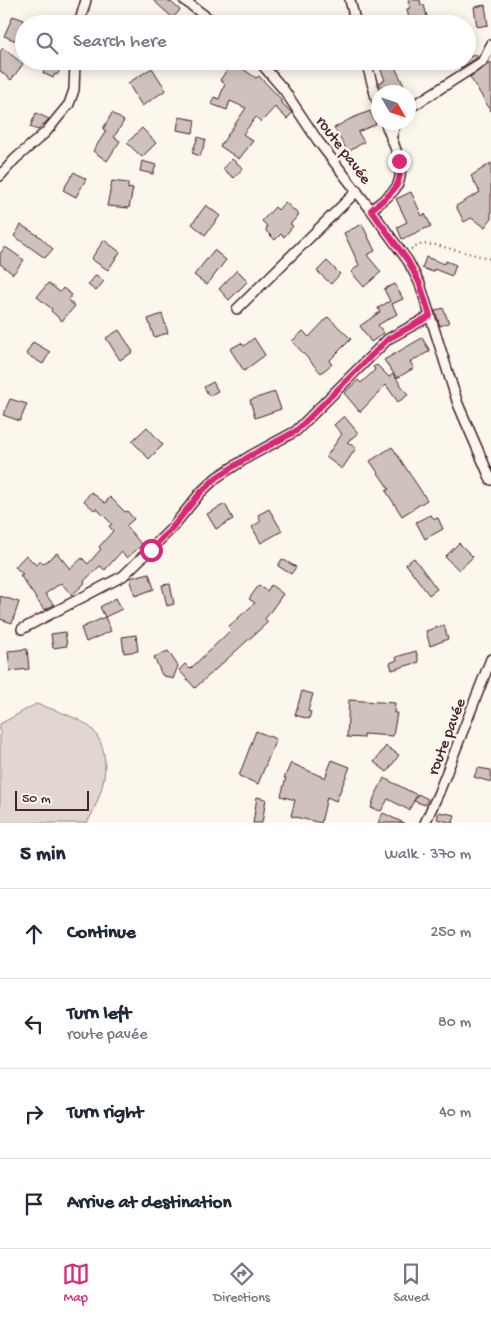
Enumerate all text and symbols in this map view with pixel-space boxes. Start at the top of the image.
search box [15,15,476,70]
icon: search [33,29,61,57]
text: Search here [73,31,167,54]
north arrow [371,85,416,130]
street label: route pavée [310,113,374,190]
route end [388,150,411,173]
route start [140,539,163,562]
street label: route pavée [425,696,472,778]
scale bar [15,788,89,811]
text: 50 m [22,791,51,808]
text: 5 min [20,843,65,868]
text: Walk · 370 m [384,846,471,865]
icon: ahead [20,920,48,948]
text: Continue [67,922,136,945]
text: 250 m [431,924,471,943]
text: Turn left [67,1003,131,1026]
icon: left [20,1010,48,1038]
text: 80 m [438,1014,471,1033]
text: route pavée [67,1026,147,1045]
icon: right [20,1100,48,1128]
text: Turn right [67,1102,143,1125]
text: 40 m [439,1104,471,1123]
icon: arrive [20,1190,48,1218]
text: Arrive at destination [67,1192,231,1215]
tab: Map [62,1260,90,1307]
tab: Directions [213,1260,270,1307]
tab: Saved [393,1260,429,1307]

